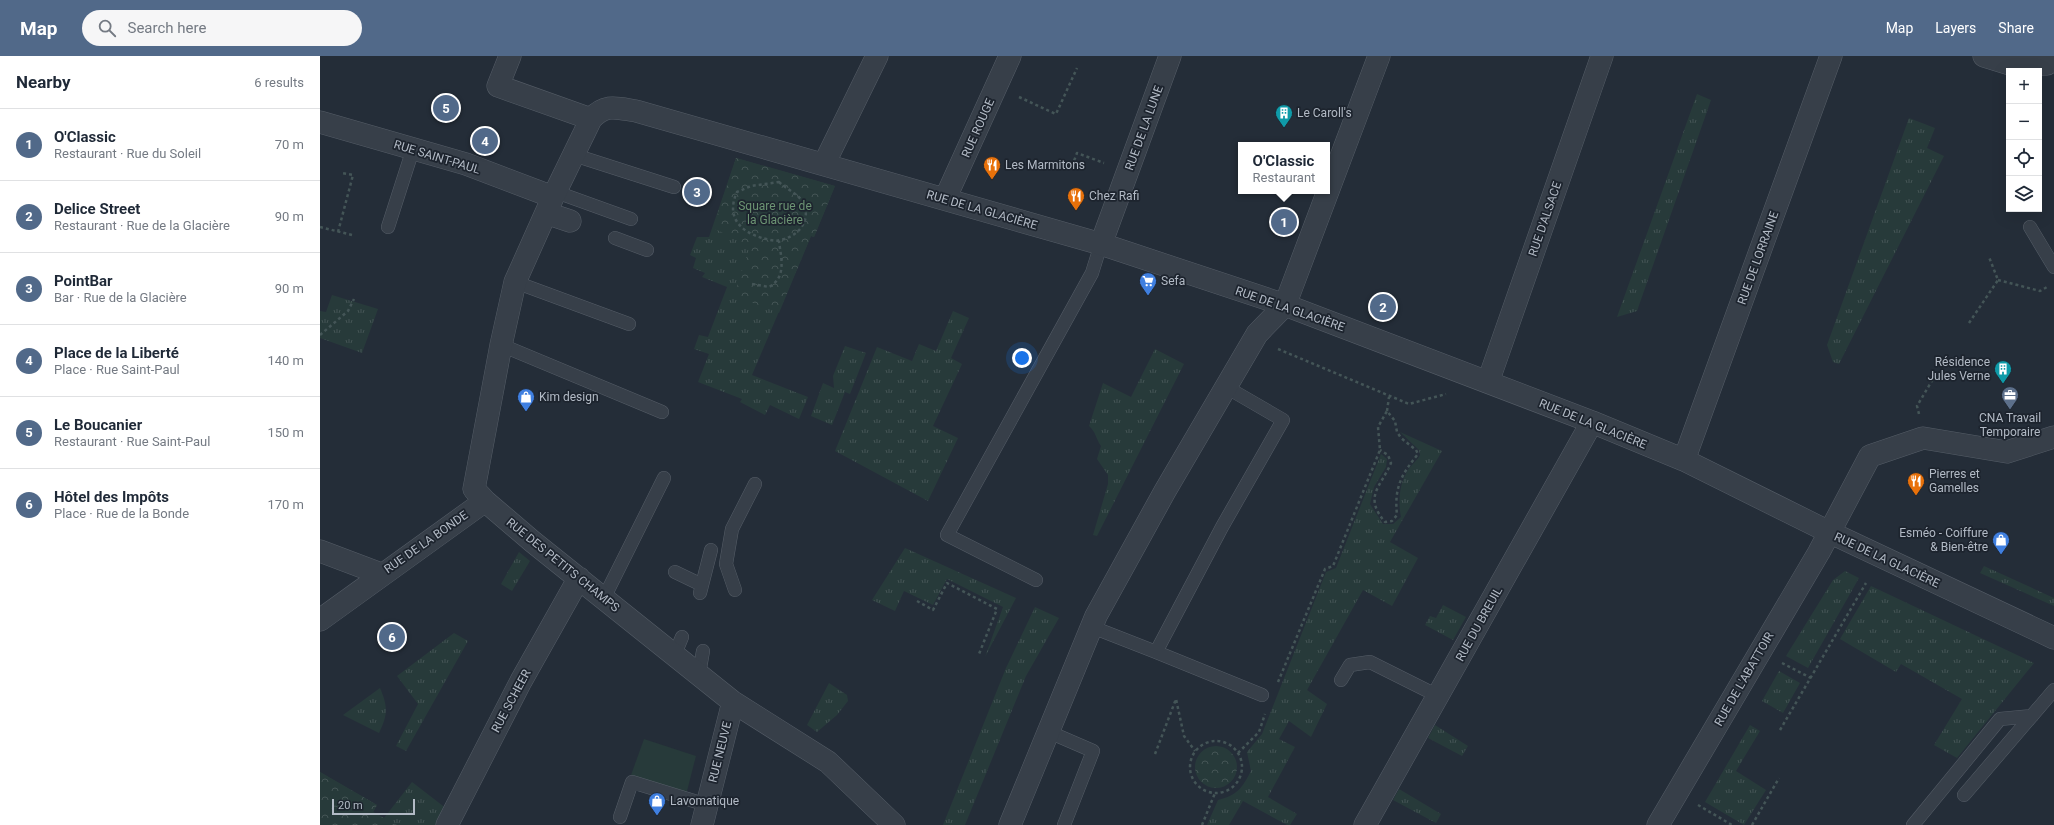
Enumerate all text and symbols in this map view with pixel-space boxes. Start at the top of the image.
search box [82,10,362,46]
text: Map [20,17,58,40]
icon: search [96,17,118,39]
text: Search here [128,19,206,37]
text: Map [1886,20,1913,36]
text: Layers [1935,20,1976,36]
text: Share [1998,20,2034,36]
map controls [2006,68,2042,212]
button: + [2006,68,2042,104]
text: Nearby [16,72,71,92]
text: 6 results [254,75,304,90]
street label: RUE DE LA LUNE [1122,83,1166,172]
pin: 5 [433,93,459,123]
street label: RUE ROUGE [959,96,997,160]
building icon: Le Caroll's [1274,103,1294,128]
button: − [2006,104,2042,140]
place label: Le Caroll's [1297,106,1352,120]
pin: 4 [472,126,498,156]
text: O'Classic [54,128,116,146]
text: 1 [25,137,33,152]
text: 70 m [275,137,304,152]
street label: RUE SAINT-PAUL [392,137,482,177]
button: locate [2006,140,2042,176]
popup [1238,142,1330,194]
text: Restaurant · Rue du Soleil [54,146,201,161]
text: O'Classic [1253,152,1314,170]
restaurant icon: Les Marmitons [982,155,1002,180]
place label: Les Marmitons [1005,158,1085,172]
text: Restaurant [1253,170,1315,185]
button: layers [2006,176,2042,212]
pin: 3 [684,177,710,207]
street label: RUE D'ALSACE [1526,180,1564,258]
restaurant icon: Chez Rafi [1066,186,1086,211]
street label: RUE DE LA GLACIÈRE [925,187,1039,233]
place label: Chez Rafi [1089,189,1139,203]
park label: Square rue de la Glacière [738,199,812,227]
text: Delice Street [54,200,140,218]
pin: 1 [1271,207,1297,237]
text: 2 [25,209,33,224]
text: 90 m [275,209,304,224]
street label: RUE DE LORRAINE [1735,209,1781,307]
text: Restaurant · Rue de la Glacière [54,218,230,233]
supermarket icon: Sefa [1138,271,1158,296]
text: PointBar [54,272,113,290]
place label: Sefa [1161,274,1185,288]
text: 3 [25,281,33,296]
text: 90 m [275,281,304,296]
street label: RUE DE LA GLACIÈRE [1234,283,1347,334]
text: Bar · Rue de la Glacière [54,290,187,305]
pin: 2 [1370,292,1396,322]
text: Place de la Liberté [54,344,179,362]
your location [1012,348,1032,368]
text: 4 [25,353,33,368]
text: 140 m [267,353,304,368]
place label: Résidence Jules Verne [1928,355,1990,383]
building icon: Résidence Jules Verne [1993,359,2013,384]
text: Place · Rue Saint-Paul [54,362,180,377]
office icon: CNA Travail Temporaire [2000,385,2020,410]
shop icon: Kim design [516,387,536,412]
place label: Kim design [539,390,599,404]
street label: RUE DE LA GLACIÈRE [1537,395,1649,452]
place label: CNA Travail Temporaire [1979,411,2041,439]
text: Le Boucanier [54,416,142,434]
text: 5 [25,425,33,440]
text: 150 m [267,425,304,440]
text: Restaurant · Rue Saint-Paul [54,434,210,449]
place label: Pierres et Gamelles [1929,467,1980,495]
restaurant icon: Pierres et Gamelles [1906,471,1926,496]
text: Hôtel des Impôts [54,488,169,506]
text: 6 [25,497,33,512]
text: 170 m [267,497,304,512]
text: Place · Rue de la Bonde [54,506,189,521]
street label: RUE DE LA BONDE [381,508,471,576]
street label: RUE DES PETITS CHAMPS [504,515,622,615]
place label: Esméo - Coiffure & Bien-être [1899,526,1988,554]
street label: RUE DE LA GLACIÈRE [1832,529,1942,591]
shop icon: Esméo - Coiffure & Bien-être [1991,530,2011,555]
street label: RUE DU BREUIL [1453,584,1505,664]
pin: 6 [379,622,405,652]
street label: RUE DE L'ABATTOIR [1711,629,1777,728]
street label: RUE SCHEER [489,667,534,735]
street label: RUE NEUVE [706,720,734,784]
shop icon: Lavomatique [647,791,667,816]
place label: Lavomatique [670,794,739,808]
scale bar [332,797,415,816]
text: 20 m [338,799,363,812]

